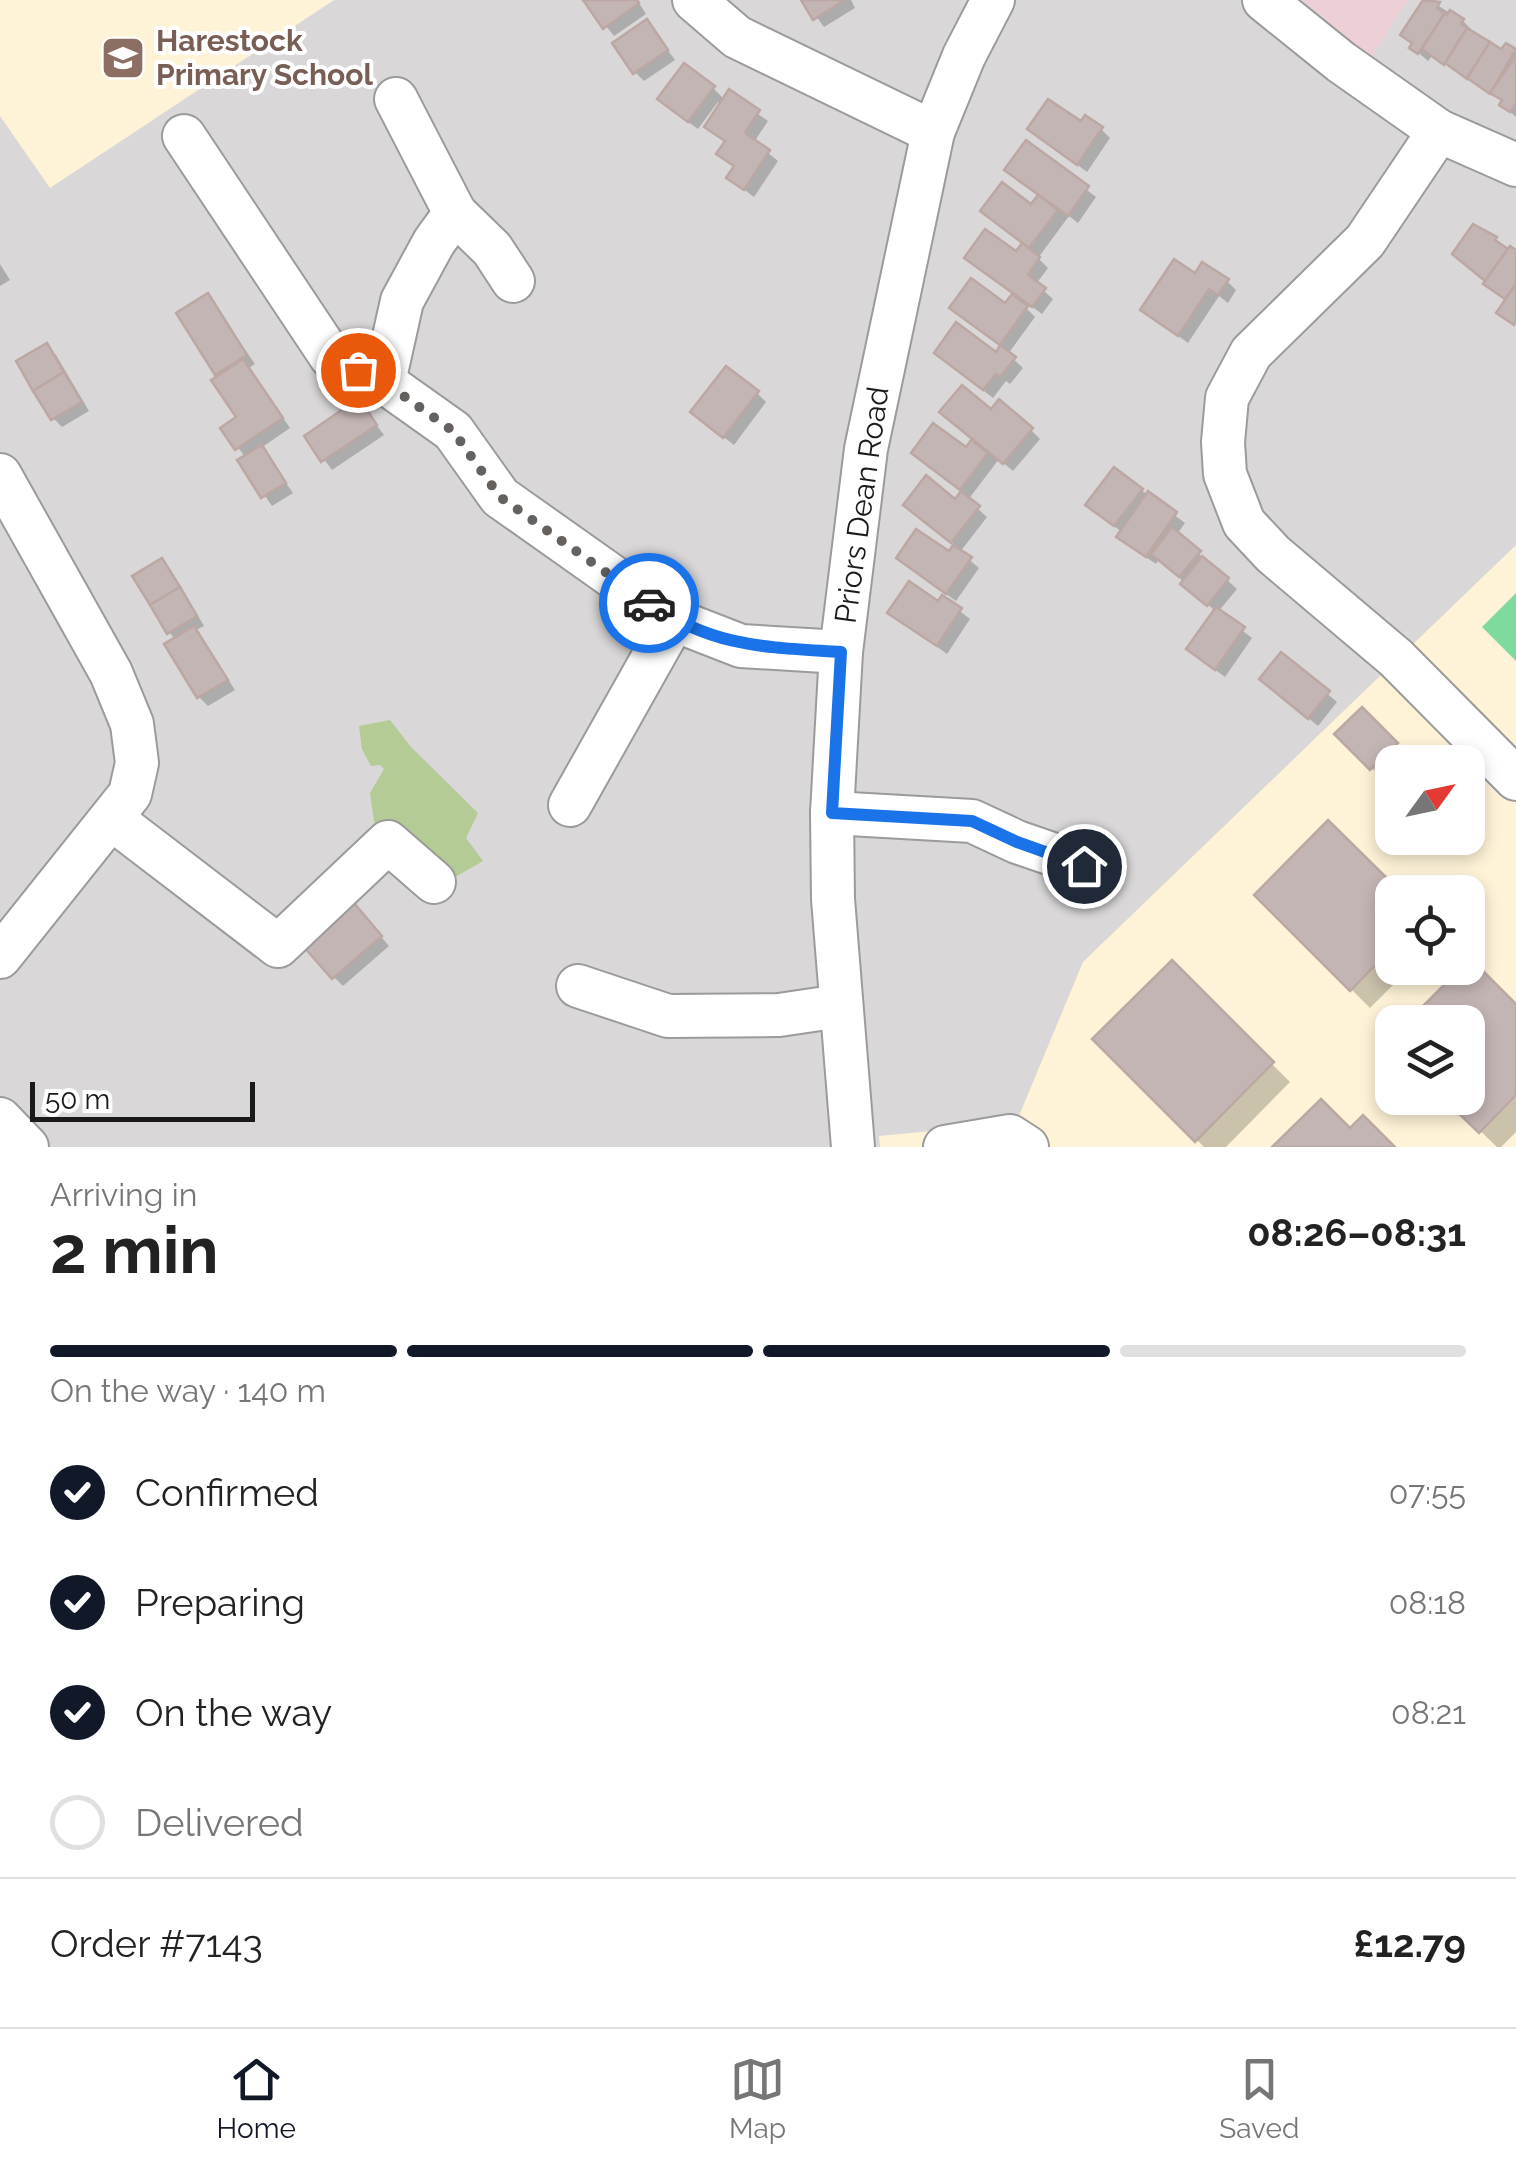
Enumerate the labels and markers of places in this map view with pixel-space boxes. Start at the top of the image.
place label: Harestock Primary School [156,23,373,92]
school or university icon: Harestock Primary School [100,35,146,81]
pin [316,328,401,413]
pin [1042,824,1127,909]

